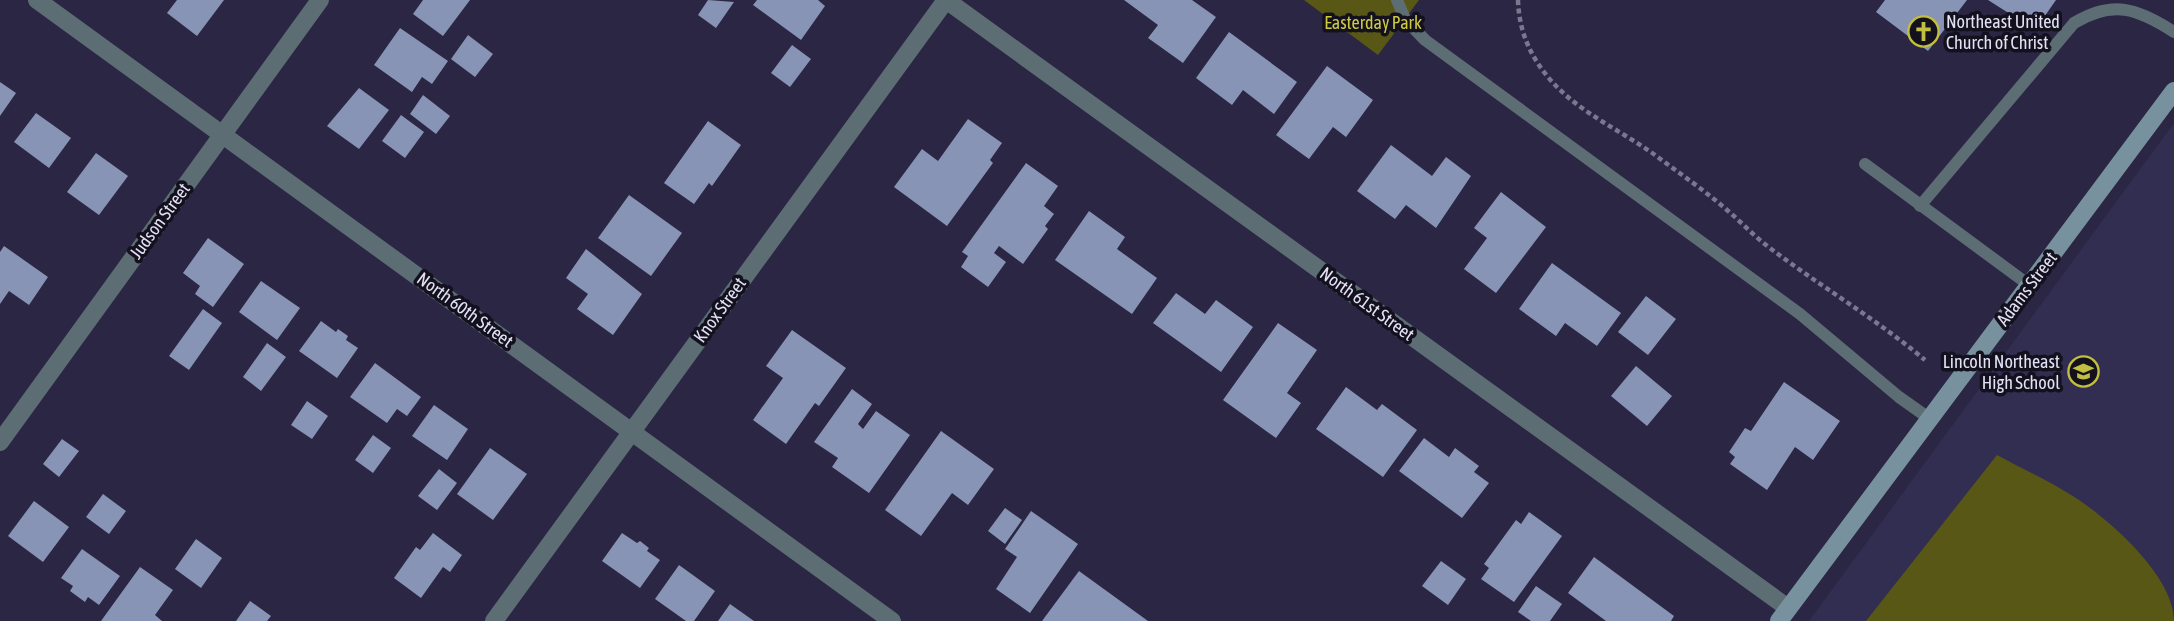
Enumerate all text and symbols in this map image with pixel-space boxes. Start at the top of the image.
place label: Northeast United Church of Christ [1946,11,2060,53]
park label: Easterday Park [1324,12,1422,33]
church icon: Northeast United Church of Christ [1906,15,1940,49]
street label: Judson Street [125,179,194,263]
street label: Adams Street [1992,248,2061,330]
street label: North 61st Street [1316,262,1418,345]
street label: North 60th Street [413,268,517,351]
street label: Knox Street [689,273,750,346]
place label: Lincoln Northeast High School [1943,351,2060,393]
school or university icon: Lincoln Northeast High School [2066,355,2100,389]

